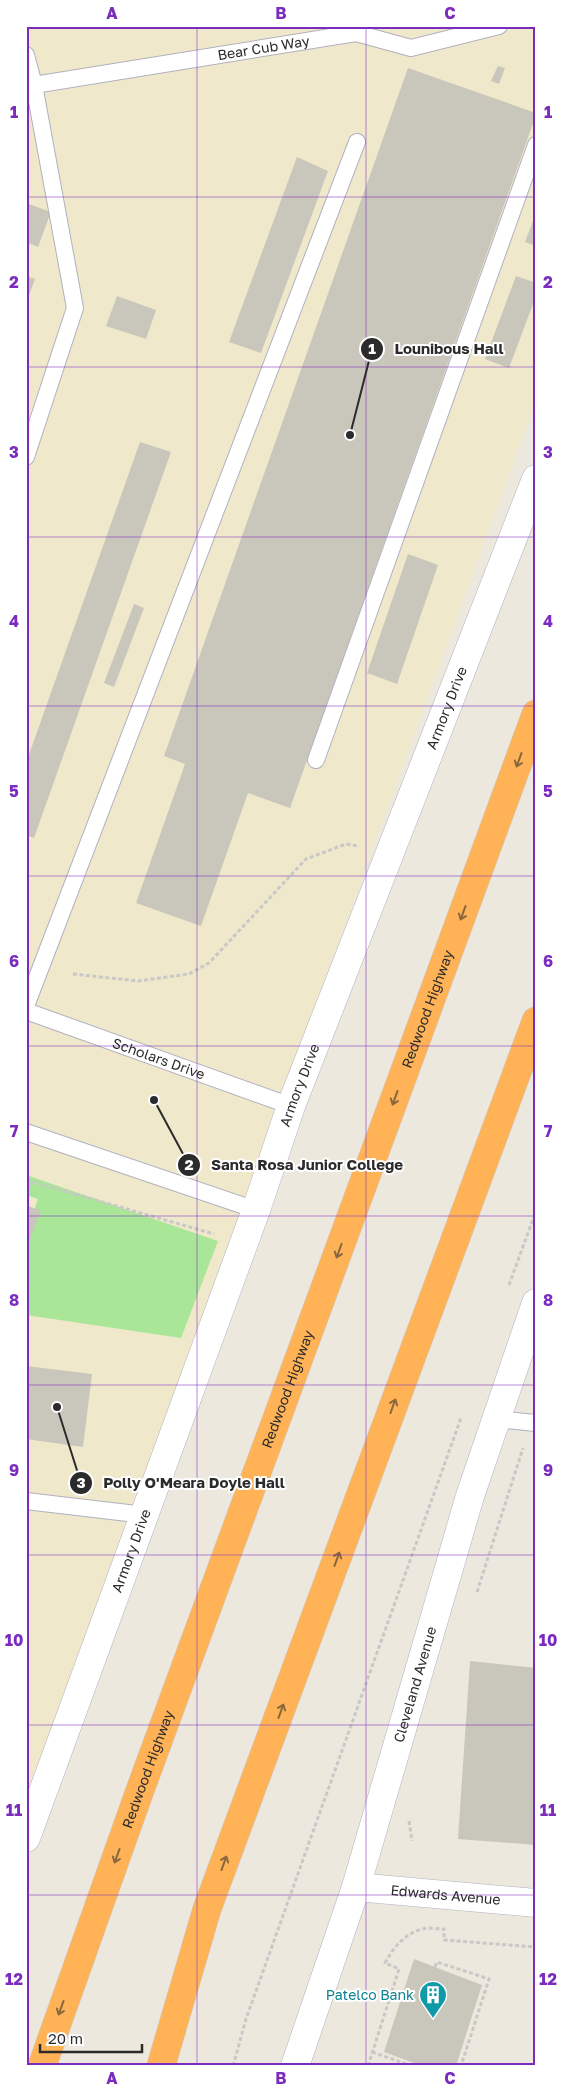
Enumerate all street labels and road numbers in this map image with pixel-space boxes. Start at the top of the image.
street label: Bear Cub Way [216,32,311,63]
street label: Armory Drive [422,664,470,752]
street label: Redwood Highway [398,947,456,1070]
street label: Scholars Drive [110,1034,208,1083]
street label: Armory Drive [276,1041,323,1129]
street label: Redwood Highway [258,1328,317,1450]
street label: Armory Drive [108,1506,154,1595]
street label: Cleveland Avenue [390,1624,440,1744]
street label: Redwood Highway [118,1708,177,1830]
street label: Edwards Avenue [390,1881,501,1908]

